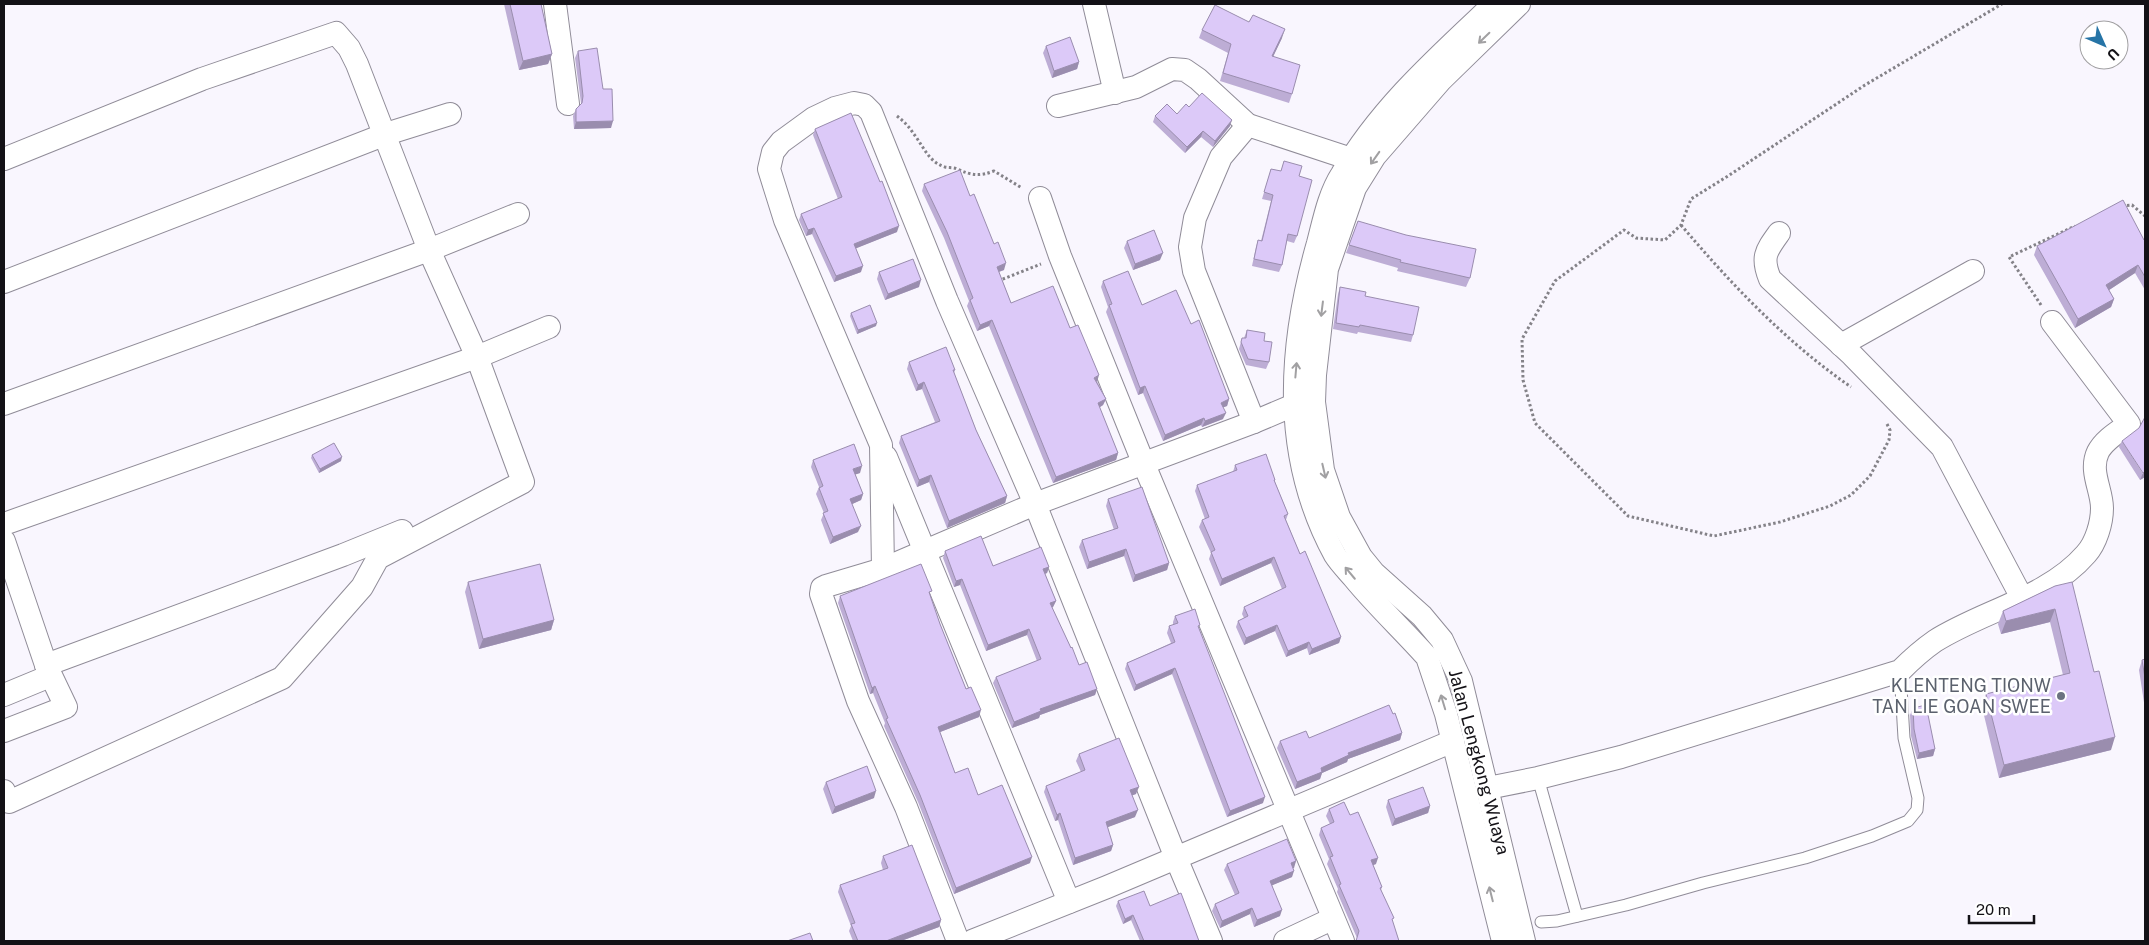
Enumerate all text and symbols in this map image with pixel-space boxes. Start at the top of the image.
north arrow [2079,20,2129,70]
one-way arrow [1478,32,1490,44]
text: U [2104,45,2122,63]
one-way arrow [1370,151,1380,165]
one-way arrow [1317,301,1327,317]
one-way arrow [1291,363,1300,379]
one-way arrow [1320,462,1329,478]
one-way arrow [1344,567,1355,580]
street label: Jalan Lengkong Wuaya [1445,667,1514,857]
place label: KLENTENG TIONW TAN LIE GOAN SWEE [1872,675,2051,717]
marker: KLENTENG TIONW TAN LIE GOAN SWEE [2055,690,2067,702]
one-way arrow [1437,695,1447,711]
one-way arrow [1486,887,1495,903]
scale bar [1969,892,2034,924]
text: 20 m [1976,901,2011,918]

